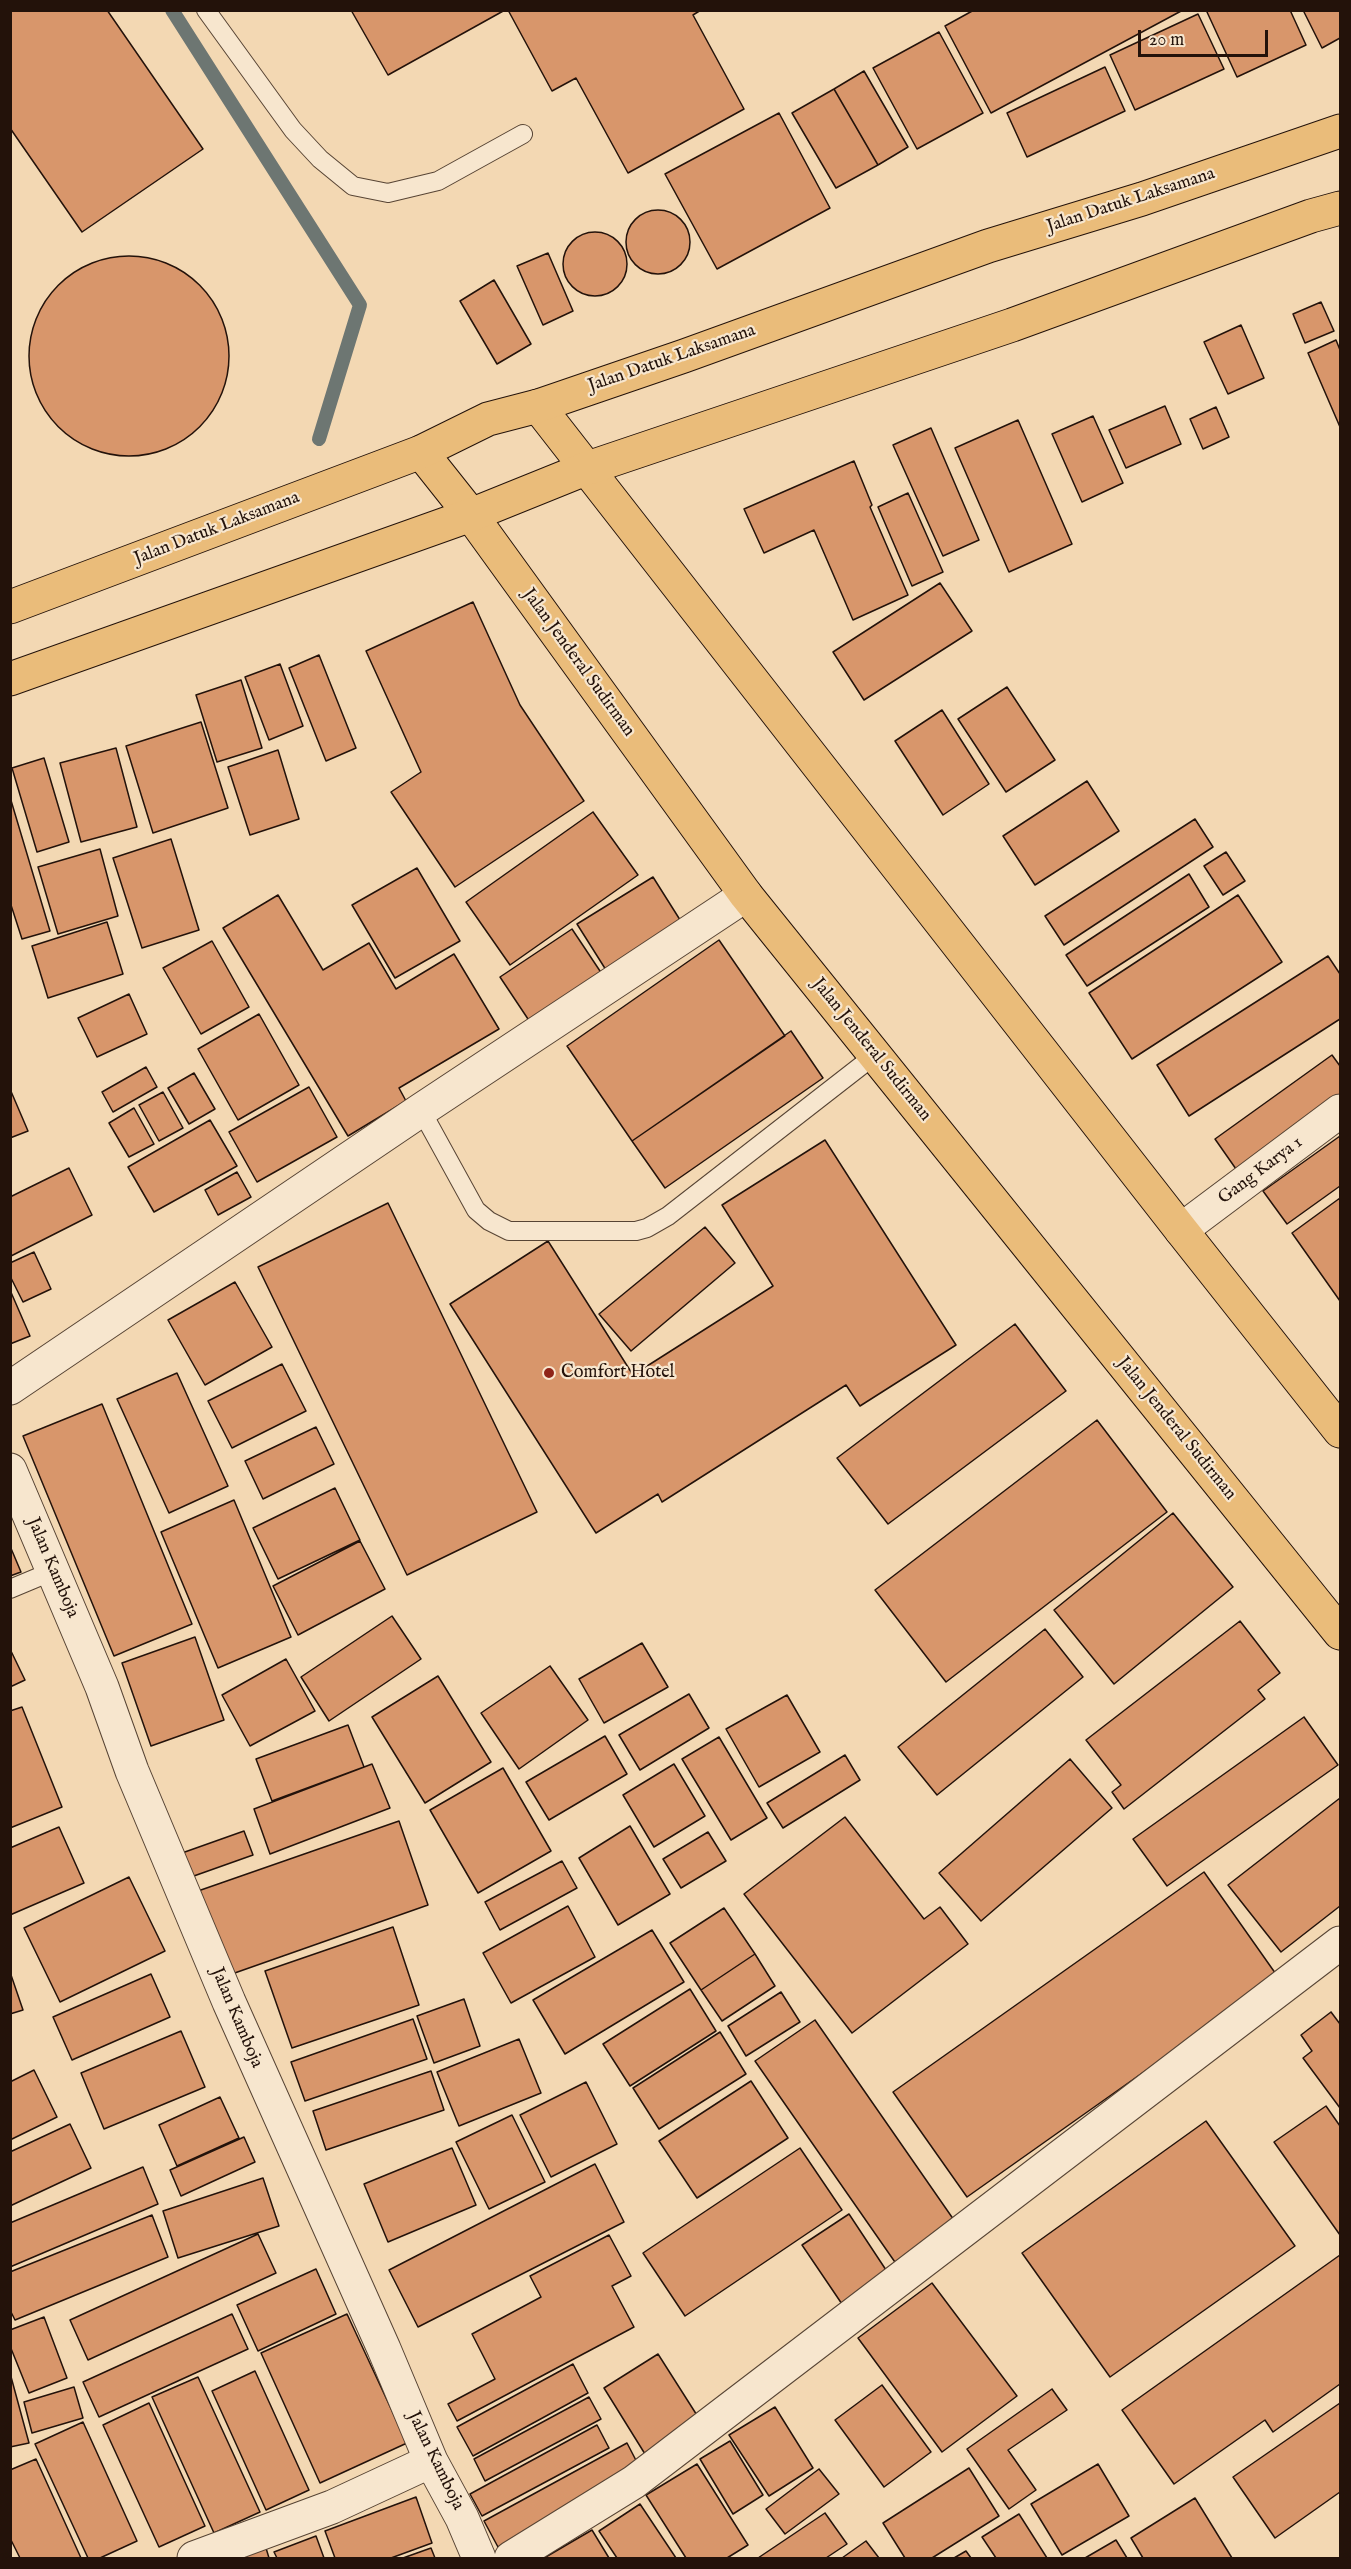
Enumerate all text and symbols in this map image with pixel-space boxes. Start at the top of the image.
scale bar [1141,18,1272,56]
text: 20 m [1149,29,1184,52]
street label: Jalan Datuk Laksamana [1044,164,1218,238]
street label: Jalan Datuk Laksamana [585,320,759,398]
street label: Jalan Datuk Laksamana [131,487,303,571]
street label: Jalan Jenderal Sudirman [517,585,639,741]
street label: Jalan Jenderal Sudirman [807,974,935,1126]
street label: Gang Karya 1 [1215,1132,1307,1210]
street label: Jalan Jenderal Sudirman [1112,1353,1240,1505]
place label: Comfort Hotel [561,1362,675,1384]
marker: Comfort Hotel [542,1366,556,1380]
street label: Jalan Kamboja [21,1515,83,1621]
street label: Jalan Kamboja [205,1965,267,2071]
street label: Jalan Kamboja [402,2408,468,2514]

